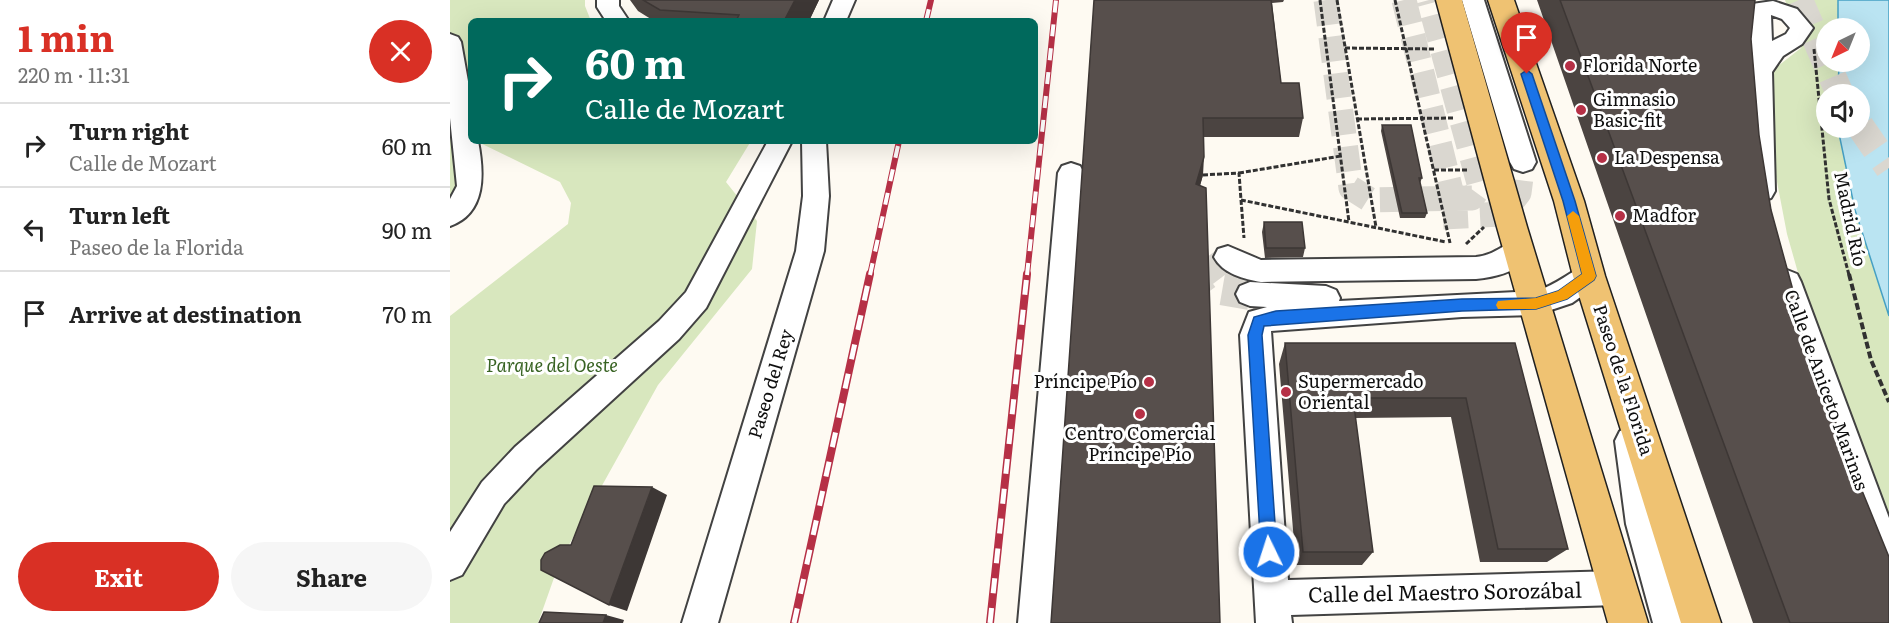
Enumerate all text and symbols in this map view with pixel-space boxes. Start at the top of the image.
text: 1 min [18,10,114,63]
pin [1501,12,1552,74]
north arrow [1816,18,1870,72]
map controls [1816,18,1870,138]
button: close [369,20,432,83]
icon: arrive [1510,21,1543,54]
text: 60 m [585,30,686,92]
icon: right [486,42,564,120]
place label: Florida Norte [1582,51,1697,78]
text: 220 m · 11:31 [18,59,130,89]
marker: Florida Norte [1563,59,1577,73]
button: sound [1816,84,1870,138]
place label: Gimnasio Basic-fit [1593,85,1676,133]
text: Calle de Mozart [585,87,784,127]
marker: Gimnasio Basic-fit [1574,103,1588,117]
text: Turn right [69,114,189,147]
icon: right [18,129,51,162]
text: 60 m [382,129,432,162]
place label: La Despensa [1614,143,1720,170]
text: Calle de Mozart [69,147,217,177]
marker: La Despensa [1595,151,1609,165]
street label: Madrid Río [1828,168,1875,269]
text: Turn left [69,198,170,231]
place label: Madfor [1632,201,1696,228]
marker: Madfor [1613,209,1627,223]
icon: left [18,213,51,246]
text: 90 m [382,213,432,246]
text: Paseo de la Florida [69,231,244,261]
street label: Calle de Aniceto Marinas [1778,285,1876,494]
icon: arrive [18,297,51,330]
text: Arrive at destination [69,297,302,330]
text: 70 m [382,297,432,330]
street label: Paseo de la Florida [1587,301,1662,459]
street label: Paseo del Rey [740,325,799,442]
park label: Parque del Oeste [486,351,618,378]
place label: Príncipe Pío [1033,367,1137,394]
place label: Supermercado Oriental [1298,367,1424,415]
marker: Príncipe Pío [1142,375,1156,389]
marker: Supermercado Oriental [1279,385,1293,399]
marker: Centro Comercial Príncipe Pío [1133,407,1147,421]
place label: Centro Comercial Príncipe Pío [1064,419,1216,467]
position arrow [1237,520,1301,584]
button: Exit [18,542,219,611]
button: Share [231,542,432,611]
street label: Calle del Maestro Sorozábal [1308,573,1582,608]

